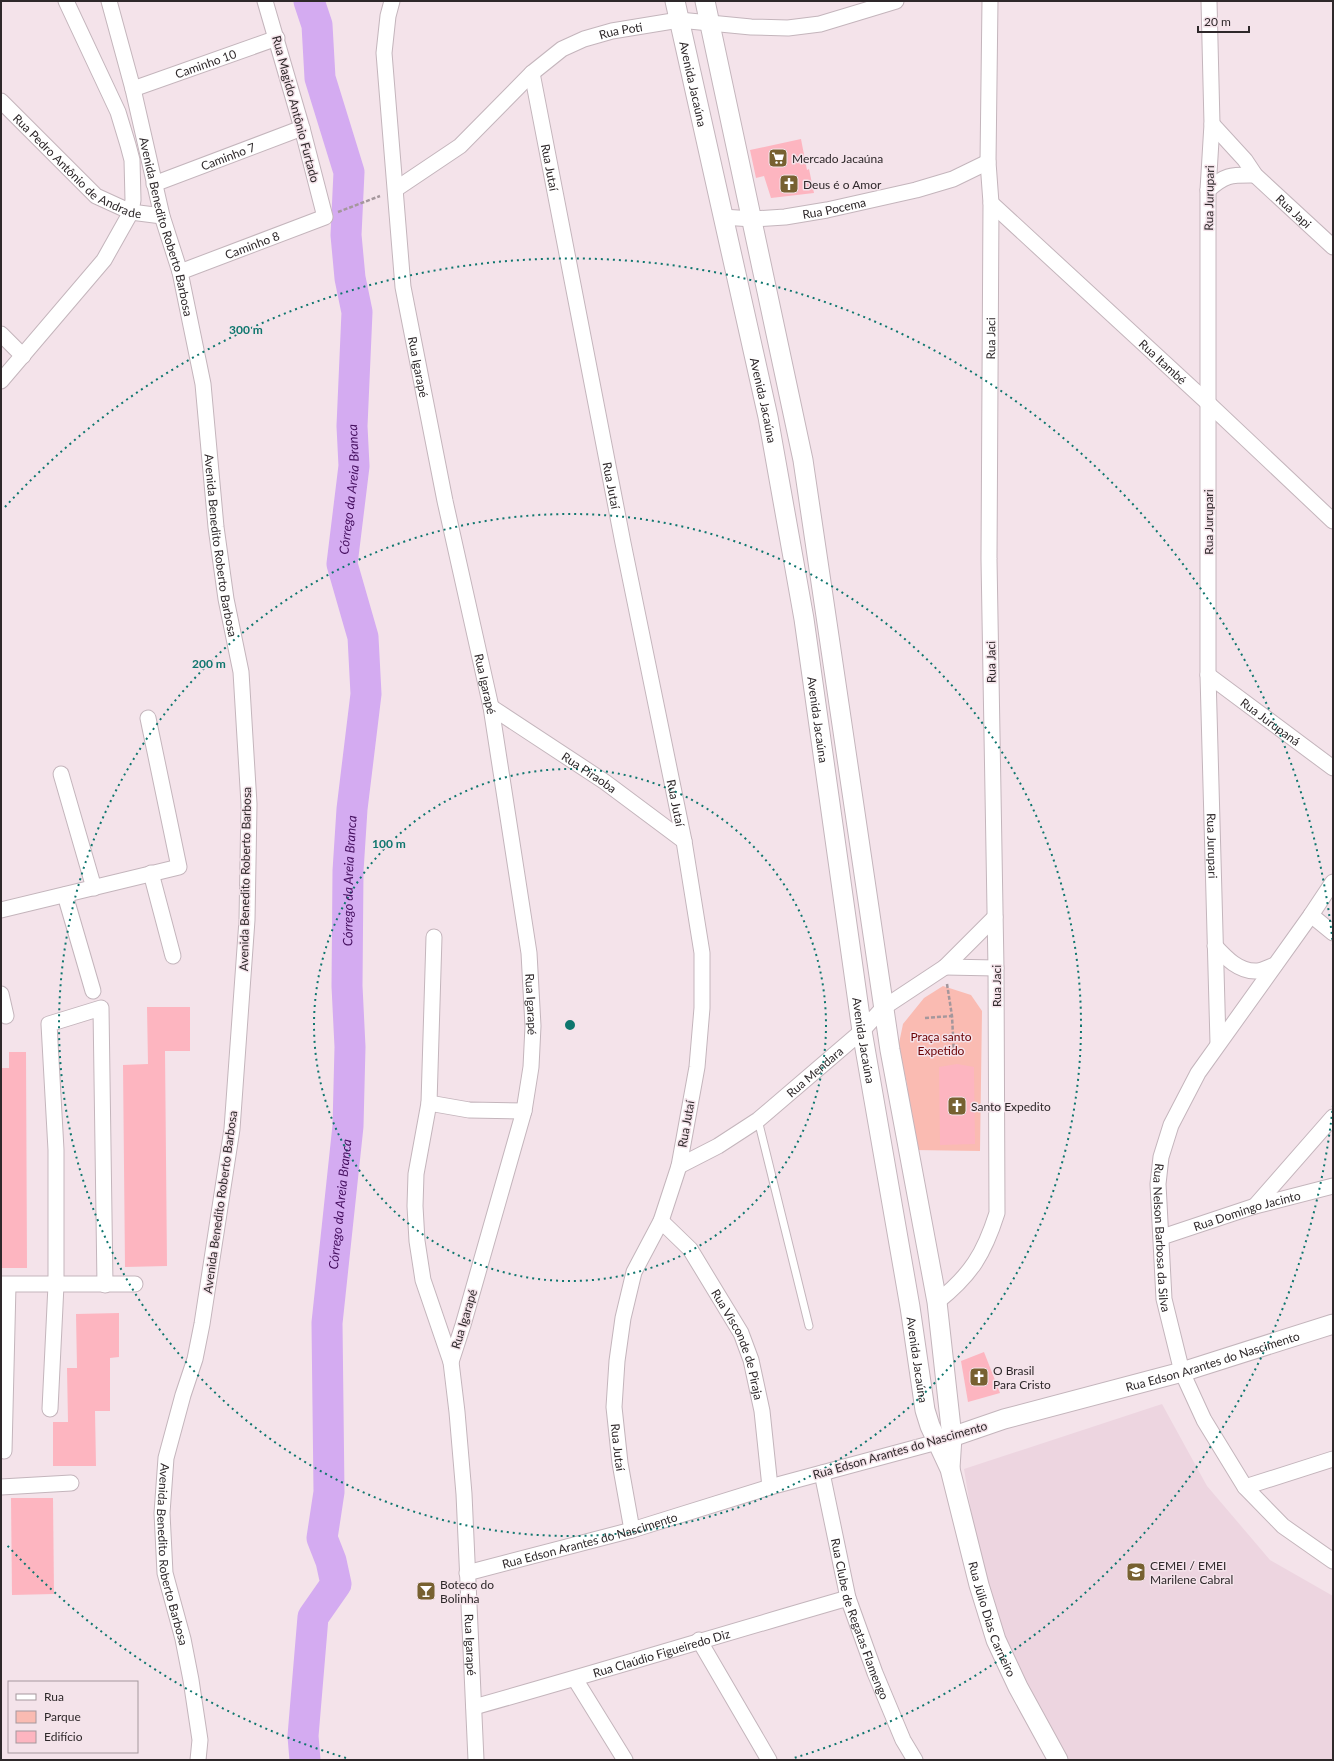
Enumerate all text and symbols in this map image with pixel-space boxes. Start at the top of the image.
scale bar [1198,8,1249,34]
text: 20 m [1204,14,1231,29]
street label: Rua Poti [597,19,643,42]
street label: Rua Magido Antônio Furtado [269,34,323,184]
street label: Avenida Jacaúna [677,40,710,128]
street label: Caminho 10 [173,46,238,81]
street label: Rua Pedro Antônio de Andrade [10,110,142,221]
street label: Avenida Benedito Roberto Barbosa [137,136,196,318]
street label: Caminho 7 [199,139,257,173]
street label: Rua Jutaí [538,143,562,193]
supermarket icon: Mercado Jacaúna [767,147,789,169]
place label: Mercado Jacaúna [792,151,883,166]
street label: Rua Jurupari [1201,165,1217,231]
church icon: Deus é o Amor [778,173,800,195]
place label: Deus é o Amor [803,177,882,192]
street label: Rua Japi [1273,191,1315,231]
street label: Rua Pocema [801,194,867,222]
street label: Caminho 8 [223,228,281,262]
street label: Rua Jaci [983,317,998,360]
text: 300 m [229,322,263,337]
street label: Rua Igarapé [405,335,432,399]
street label: Rua Itambé [1136,336,1190,387]
street label: Avenida Jacaúna [747,356,780,444]
water label: Córrego da Areia Branca [335,423,362,555]
street label: Avenida Benedito Roberto Barbosa [202,453,241,638]
street label: Rua Jutaí [600,461,624,511]
street label: Rua Jurupari [1201,489,1216,555]
street label: Rua Jaci [983,641,999,683]
street label: Rua Igarapé [472,652,500,715]
text: 200 m [192,656,226,671]
street label: Avenida Jacaúna [805,675,832,764]
street label: Rua Jurupaná [1238,694,1303,749]
street label: Rua Piraoba [559,748,620,796]
street label: Rua Jutaí [664,778,689,829]
street label: Avenida Benedito Roberto Barbosa [236,787,254,971]
street label: Rua Jurupari [1204,813,1221,879]
water label: Córrego da Areia Branca [339,815,360,946]
text: 100 m [372,836,406,851]
street label: Rua Jaci [989,965,1004,1007]
street label: Rua Igarapé [523,973,541,1036]
street label: Avenida Jacaúna [850,996,878,1084]
centre of rings [563,1018,577,1032]
park label: Praça santo Expetido [911,1029,972,1058]
street label: Rua Mendara [783,1043,846,1100]
church icon: Santo Expedito [946,1095,968,1117]
street label: Rua Jutaí [674,1098,698,1149]
place label: Santo Expedito [971,1099,1051,1114]
street label: Avenida Benedito Roberto Barbosa [200,1110,240,1294]
water label: Córrego da Areia Branca [325,1138,355,1270]
street label: Rua Nelson Barbosa da Silva [1150,1163,1174,1314]
street label: Rua Domingo Jacinto [1191,1187,1302,1234]
street label: Rua Visconde de Piraja [708,1286,767,1401]
street label: Rua Igarapé [448,1287,480,1351]
street label: Avenida Jacaúna [904,1316,931,1404]
street label: Rua Edson Arantes do Nascimento [1124,1328,1301,1394]
place label: O Brasil Para Cristo [993,1363,1051,1392]
church icon: O Brasil Para Cristo [968,1366,990,1388]
street label: Rua Edson Arantes do Nascimento [811,1418,989,1482]
street label: Rua Jutaí [608,1423,629,1473]
street label: Avenida Benedito Roberto Barbosa [154,1463,192,1647]
street label: Rua Edson Arantes do Nascimento [500,1509,679,1571]
street label: Rua Clube de Regatas Flamengo [828,1537,893,1702]
place label: CEMEI / EMEI Marilene Cabral [1150,1558,1233,1587]
street label: Rua Jülio Dias Carneiro [966,1560,1020,1679]
school or university icon: CEMEI / EMEI Marilene Cabral [1125,1561,1147,1583]
place label: Boteco do Bolinha [440,1577,494,1606]
bar icon: Boteco do Bolinha [415,1580,437,1602]
street label: Rua Igarapé [462,1614,480,1676]
street label: Rua Claúdio Figueiredo Diz [591,1625,732,1680]
legend [8,1681,138,1753]
text: Rua [44,1689,64,1704]
text: Parque [44,1709,81,1724]
text: Edifício [44,1729,83,1744]

